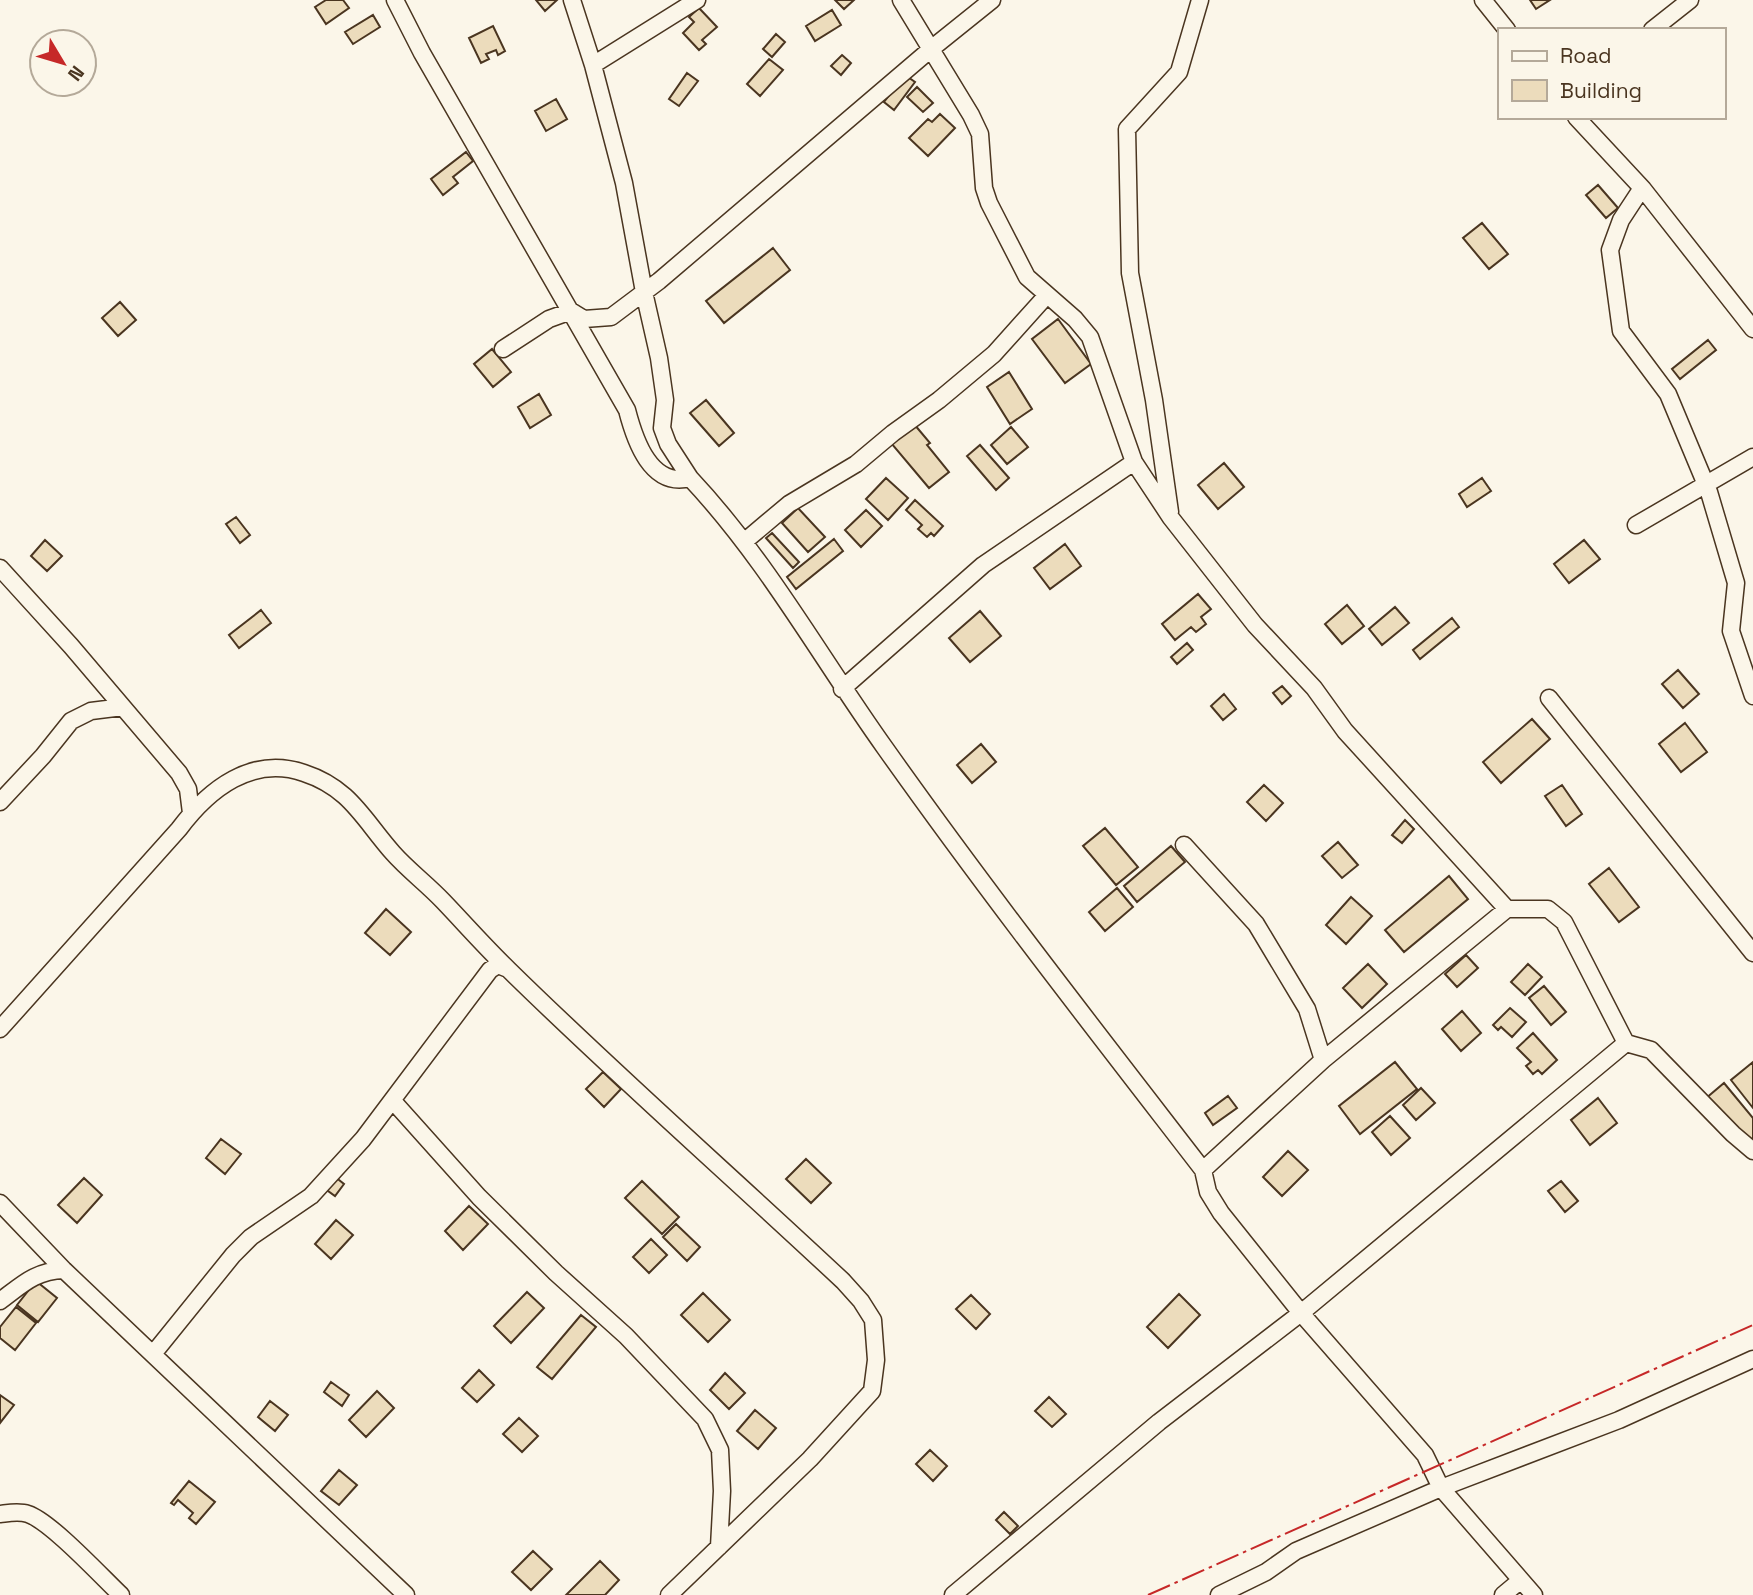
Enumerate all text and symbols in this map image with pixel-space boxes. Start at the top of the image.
north arrow [28,28,98,98]
legend [1498,28,1725,119]
text: Road [1560,42,1612,69]
text: N [62,60,90,86]
text: Building [1560,77,1642,104]

